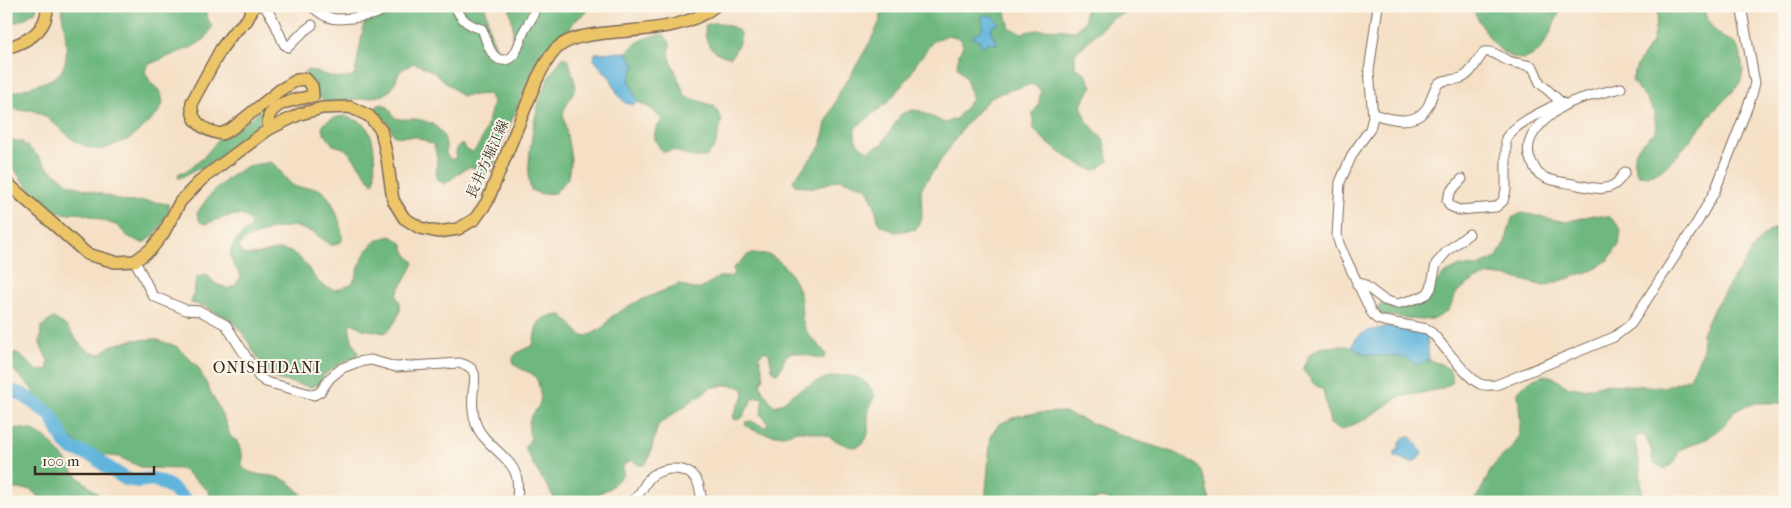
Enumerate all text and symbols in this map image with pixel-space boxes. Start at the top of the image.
street label: 長井方堀江線 [463,117,512,201]
district label: ONISHIDANI [213,358,321,377]
scale bar [35,443,154,475]
text: 100 m [42,452,80,470]

